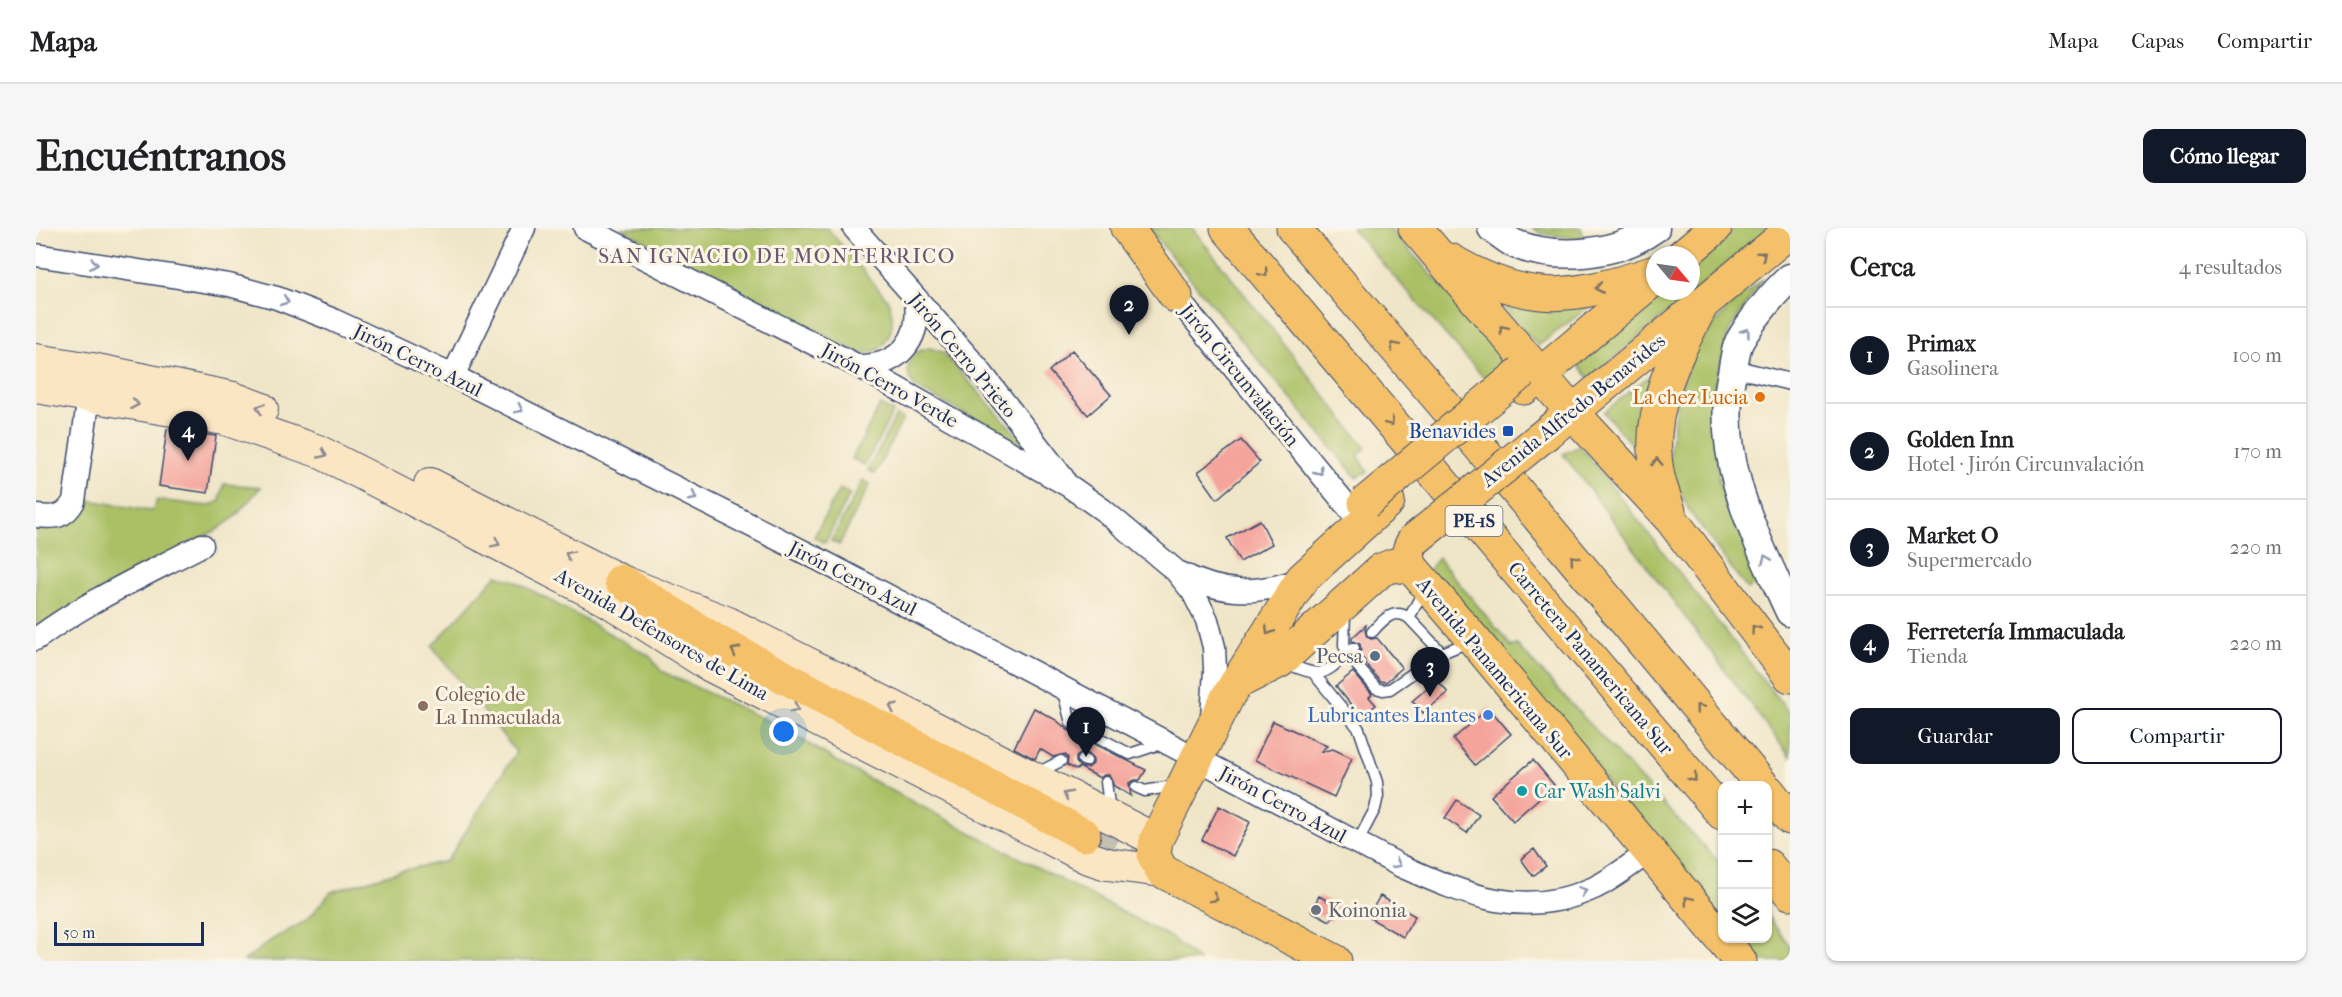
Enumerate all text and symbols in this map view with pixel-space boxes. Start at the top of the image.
text: Mapa [30,25,97,58]
text: Mapa [2048,29,2098,53]
text: Capas [2131,29,2184,53]
text: Compartir [2217,29,2312,53]
button: Cómo llegar [2143,129,2306,183]
text: Encuéntranos [36,132,286,181]
district label: SAN IGNACIO DE MONTERRICO [598,244,956,268]
north arrow [1646,246,1700,300]
one-way arrow [1755,251,1766,262]
text: Cerca [1850,252,1915,283]
text: 4 resultados [2179,256,2282,279]
one-way arrow [89,257,98,269]
one-way arrow [1257,266,1268,277]
one-way arrow [1594,281,1604,293]
pin: 2 [1110,285,1148,335]
street label: Jirón Cerro Prieto [902,287,1021,422]
one-way arrow [279,294,290,306]
street label: Jirón Circunvalación [1174,298,1304,451]
street label: Jirón Cerro Azul [348,318,487,402]
one-way arrow [1499,325,1510,336]
one-way arrow [1739,328,1750,339]
street label: Avenida Alfredo Benavides [1476,329,1670,492]
text: Primax [1907,331,1976,357]
street label: Jirón Cerro Verde [816,337,962,433]
one-way arrow [1390,342,1401,353]
text: 1 [1866,344,1873,367]
text: 100 m [2232,344,2282,367]
text: Gasolinera [1907,357,1998,380]
place label: La chez Lucia [1632,386,1749,409]
marker: La chez Lucia [1753,390,1767,404]
one-way arrow [130,397,140,410]
one-way arrow [512,402,523,414]
one-way arrow [255,403,266,415]
pin: 4 [168,412,208,461]
one-way arrow [1383,415,1394,426]
place label: Benavides [1409,420,1496,443]
marker: Benavides [1501,424,1515,438]
text: Golden Inn [1907,427,2014,453]
text: 2 [1864,440,1875,463]
text: 170 m [2233,440,2282,463]
one-way arrow [316,447,327,459]
text: Hotel · Jirón Circunvalación [1907,453,2144,476]
one-way arrow [1650,458,1663,467]
one-way arrow [1312,465,1323,476]
one-way arrow [687,489,698,501]
road number: PE-1S [1446,506,1502,536]
text: Market O [1907,523,1998,549]
street label: Jirón Cerro Azul [783,535,921,621]
one-way arrow [490,536,501,547]
text: 3 [1865,536,1874,559]
text: 220 m [2229,536,2282,559]
text: Supermercado [1907,549,2032,572]
one-way arrow [564,550,575,562]
one-way arrow [1761,554,1773,565]
one-way arrow [1570,555,1581,566]
street label: Carretera Panamericana Sur [1503,557,1678,760]
street label: Avenida Defensores de Lima [550,563,773,706]
street label: Avenida Panamericana Sur [1411,572,1578,764]
text: Ferretería Immaculada [1907,619,2124,645]
one-way arrow [1265,625,1277,635]
one-way arrow [1751,625,1762,636]
text: 4 [1864,632,1875,655]
text: 220 m [2229,632,2282,655]
place label: Pecsa [1316,645,1364,668]
text: Tienda [1907,645,1967,668]
one-way arrow [731,647,741,658]
pin: 3 [1410,648,1450,697]
marker: Pecsa [1368,649,1382,663]
place label: Colegio de La Inmaculada [435,683,562,729]
marker: Colegio de La Inmaculada [416,699,430,713]
one-way arrow [789,701,800,713]
one-way arrow [888,702,899,714]
place label: Lubricantes Llantes [1307,704,1476,727]
one-way arrow [1695,704,1706,715]
pin: 1 [1066,708,1106,757]
marker: Lubricantes Llantes [1481,708,1495,722]
button: Guardar [1850,708,2060,764]
button: Compartir [2072,708,2282,764]
your location [769,717,798,746]
street label: Jirón Cerro Azul [1213,760,1351,848]
one-way arrow [1686,771,1697,782]
place label: Car Wash Salvi [1534,780,1661,803]
map controls [1718,781,1772,943]
button: + [1718,781,1772,835]
marker: Car Wash Salvi [1515,784,1529,798]
one-way arrow [1062,791,1073,802]
button: − [1718,835,1772,889]
one-way arrow [1391,857,1401,868]
one-way arrow [1578,886,1588,899]
button: layers [1718,889,1772,943]
one-way arrow [1208,891,1219,902]
one-way arrow [1684,896,1695,907]
place label: Koinonia [1328,899,1407,922]
marker: Koinonia [1309,903,1323,917]
scale bar [54,919,204,946]
text: 50 m [63,923,95,942]

